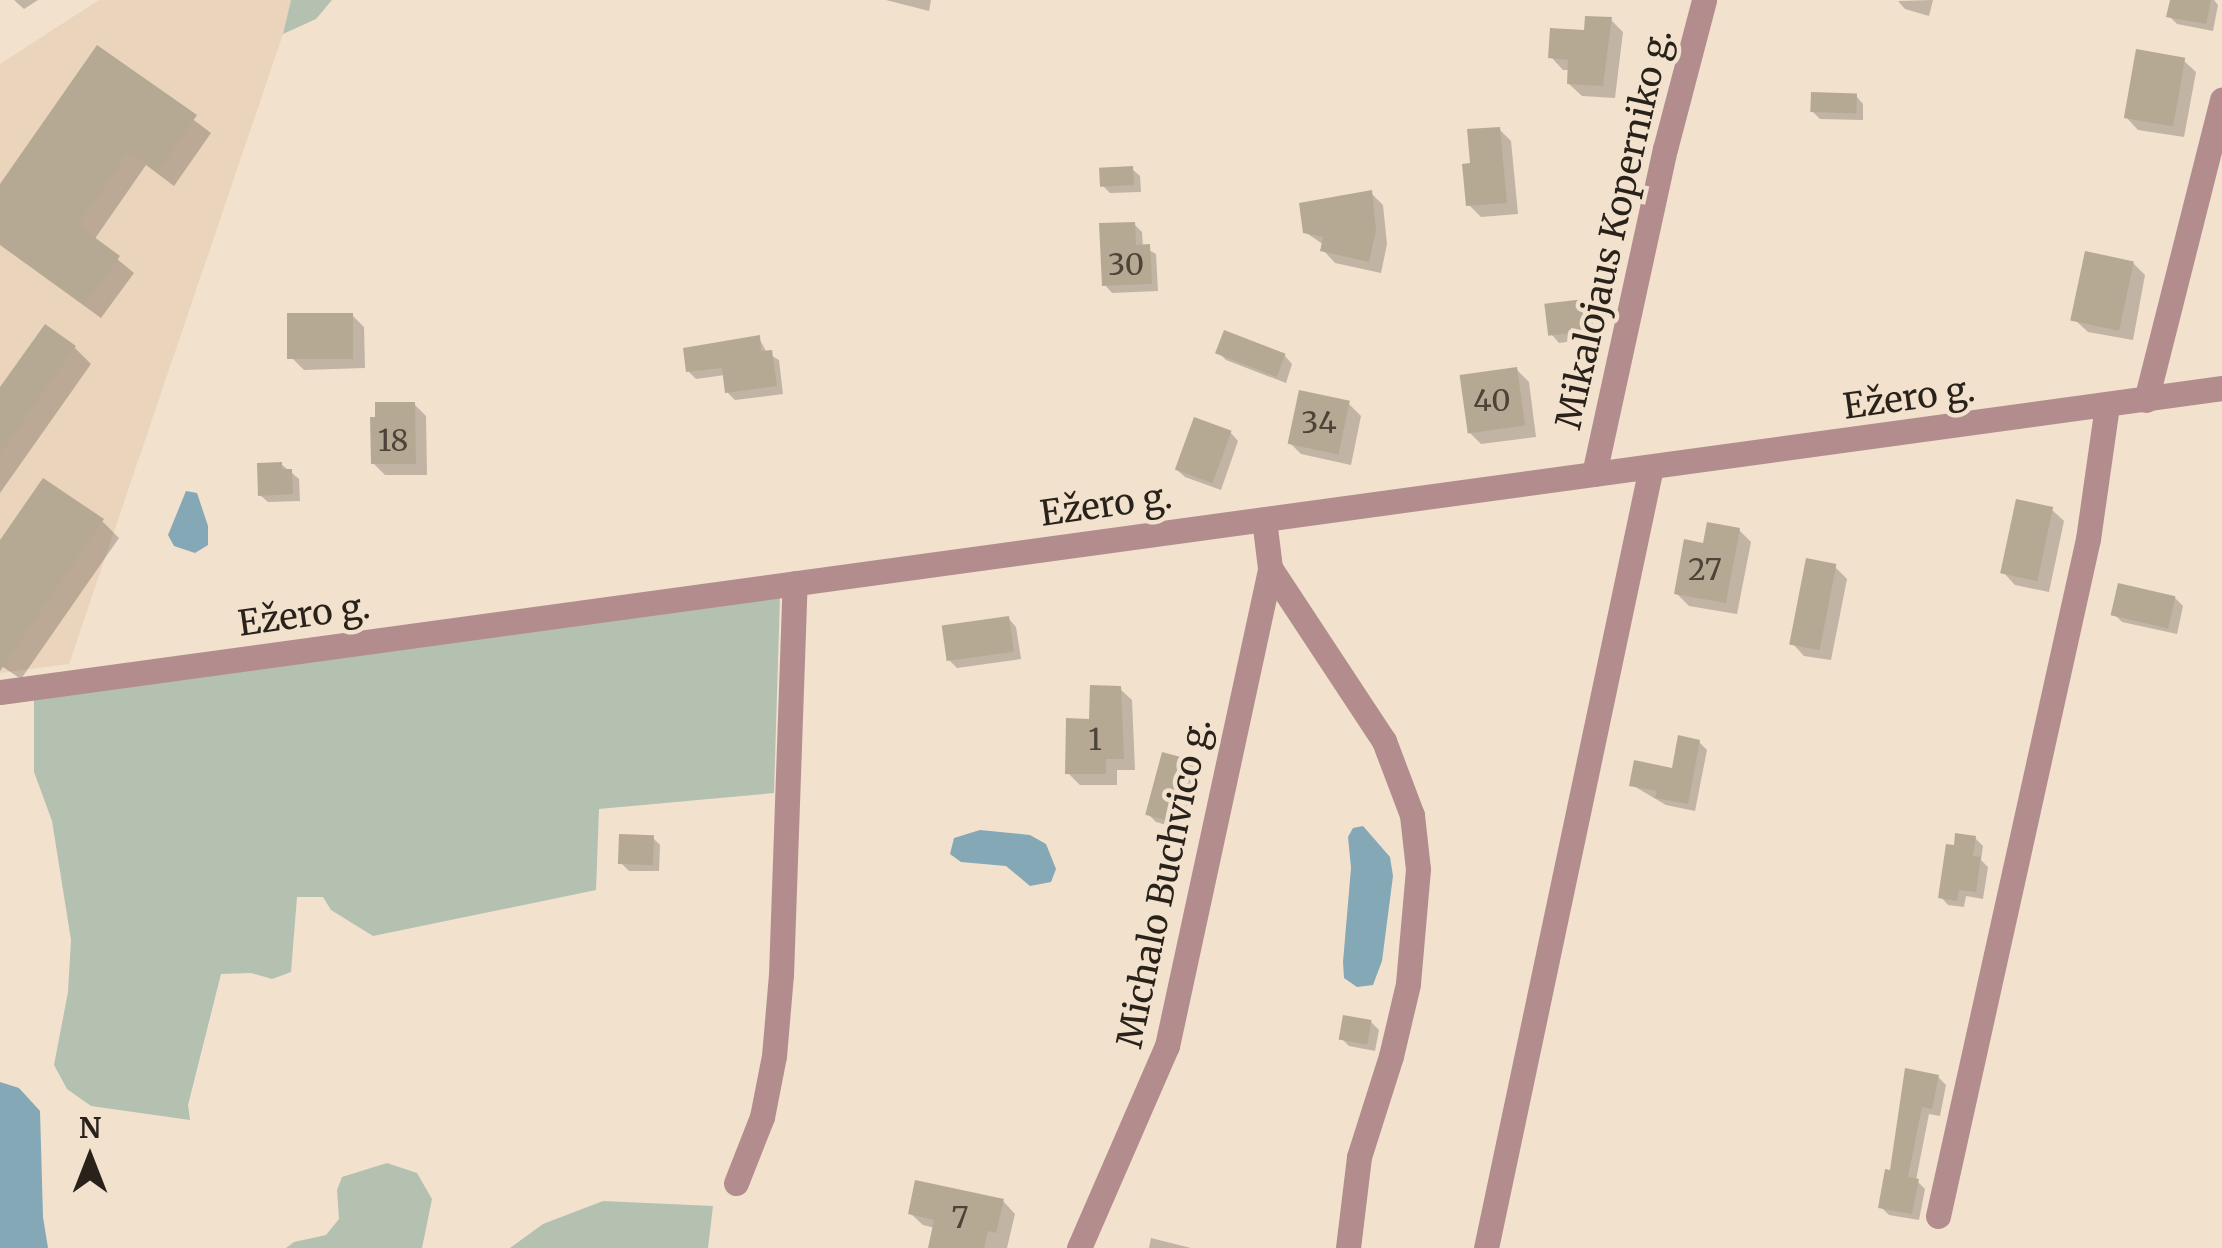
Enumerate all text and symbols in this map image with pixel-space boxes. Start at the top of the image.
street label: Mikalojaus Koperniko g. [1548,25,1680,433]
house number: 30 [1108,246,1144,282]
street label: Ežero g. [1841,368,1977,428]
house number: 40 [1473,382,1511,418]
house number: 34 [1301,404,1337,440]
house number: 18 [378,422,408,458]
street label: Ežero g. [1038,475,1174,535]
house number: 27 [1688,551,1722,587]
street label: Ežero g. [236,585,372,645]
street label: Michalo Buchvico g. [1109,714,1219,1052]
house number: 1 [1088,721,1102,757]
north arrow [40,1108,140,1208]
text: N [79,1110,101,1146]
house number: 7 [951,1199,969,1235]

